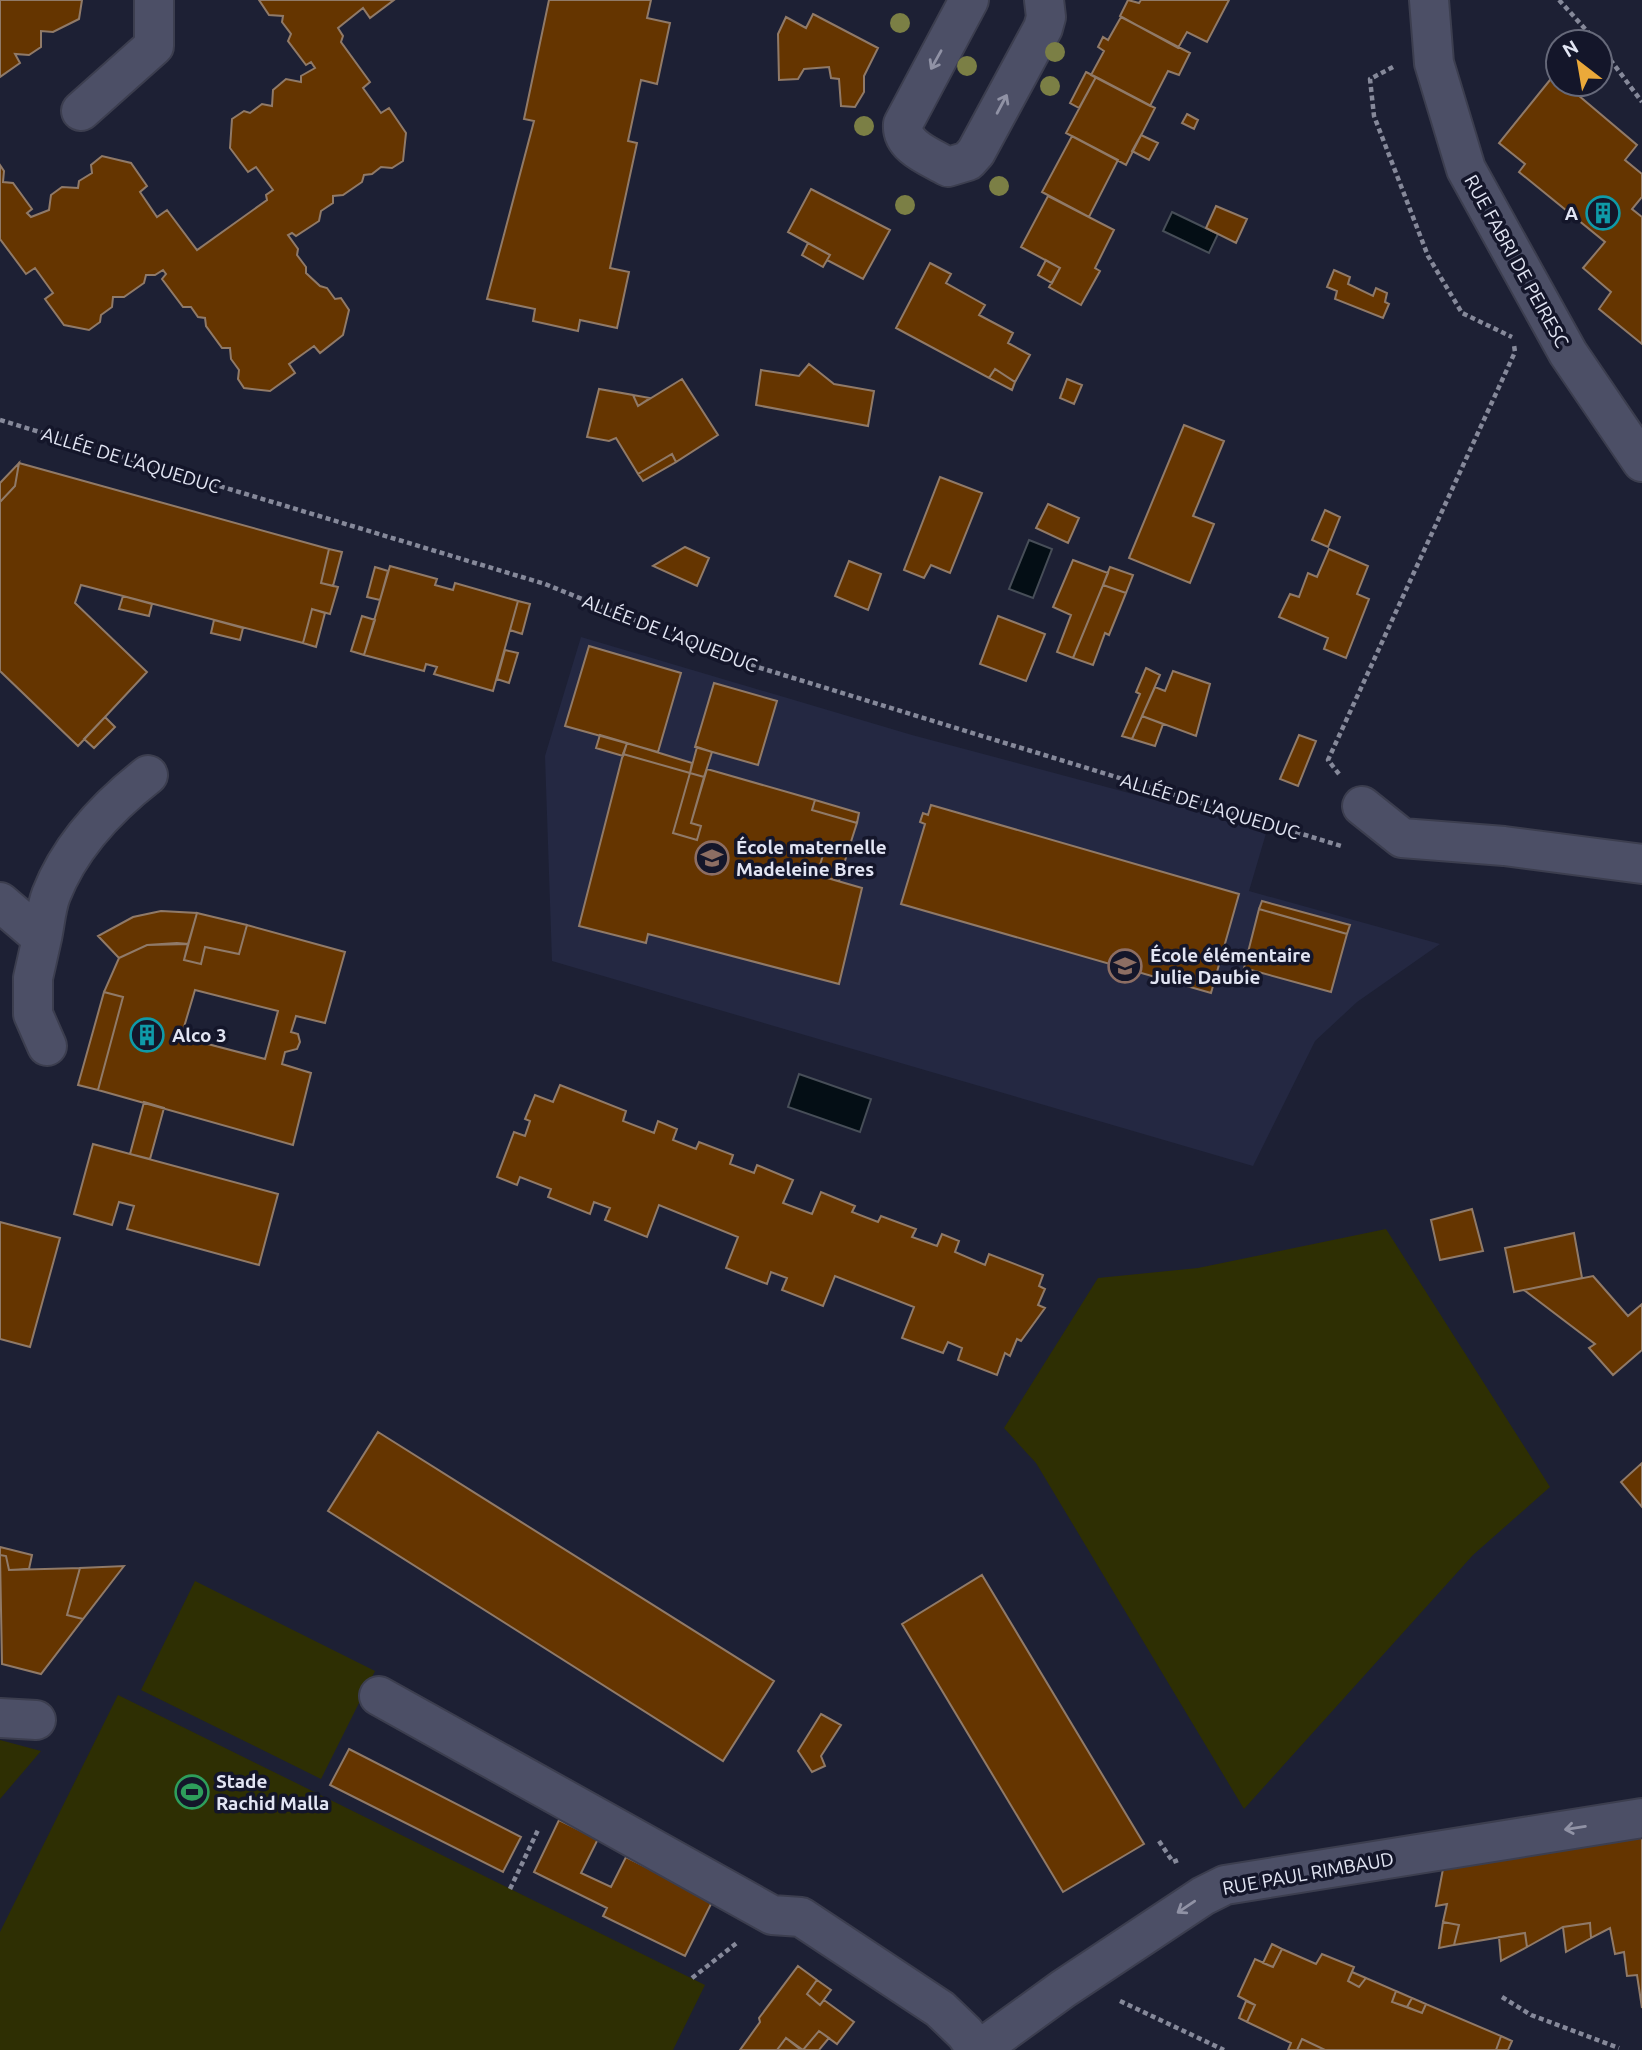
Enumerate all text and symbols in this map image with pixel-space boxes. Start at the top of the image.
north arrow [1544,28,1614,98]
text: N [1558,35,1582,62]
one-way arrow [929,49,943,70]
one-way arrow [996,94,1009,115]
street label: RUE FABRI DE PEIRESC [1460,171,1574,351]
building icon: A [1584,194,1622,232]
place label: A [1565,202,1579,224]
street label: ALLÉE DE L'AQUEDUC [39,422,223,498]
street label: ALLÉE DE L'AQUEDUC [580,590,761,677]
street label: ALLÉE DE L'AQUEDUC [1118,768,1302,844]
place label: École maternelle Madeleine Bres [736,836,887,880]
school or university icon: École maternelle Madeleine Bres [693,839,731,877]
place label: École élémentaire Julie Daubie [1150,944,1311,988]
school or university icon: École élémentaire Julie Daubie [1106,947,1144,985]
building icon: Alco 3 [128,1016,166,1054]
place label: Alco 3 [172,1024,227,1046]
place label: Stade Rachid Malla [216,1770,329,1814]
sports icon: Stade Rachid Malla [173,1773,211,1811]
one-way arrow [1564,1822,1587,1835]
street label: RUE PAUL RIMBAUD [1221,1847,1395,1899]
one-way arrow [1177,1900,1196,1914]

